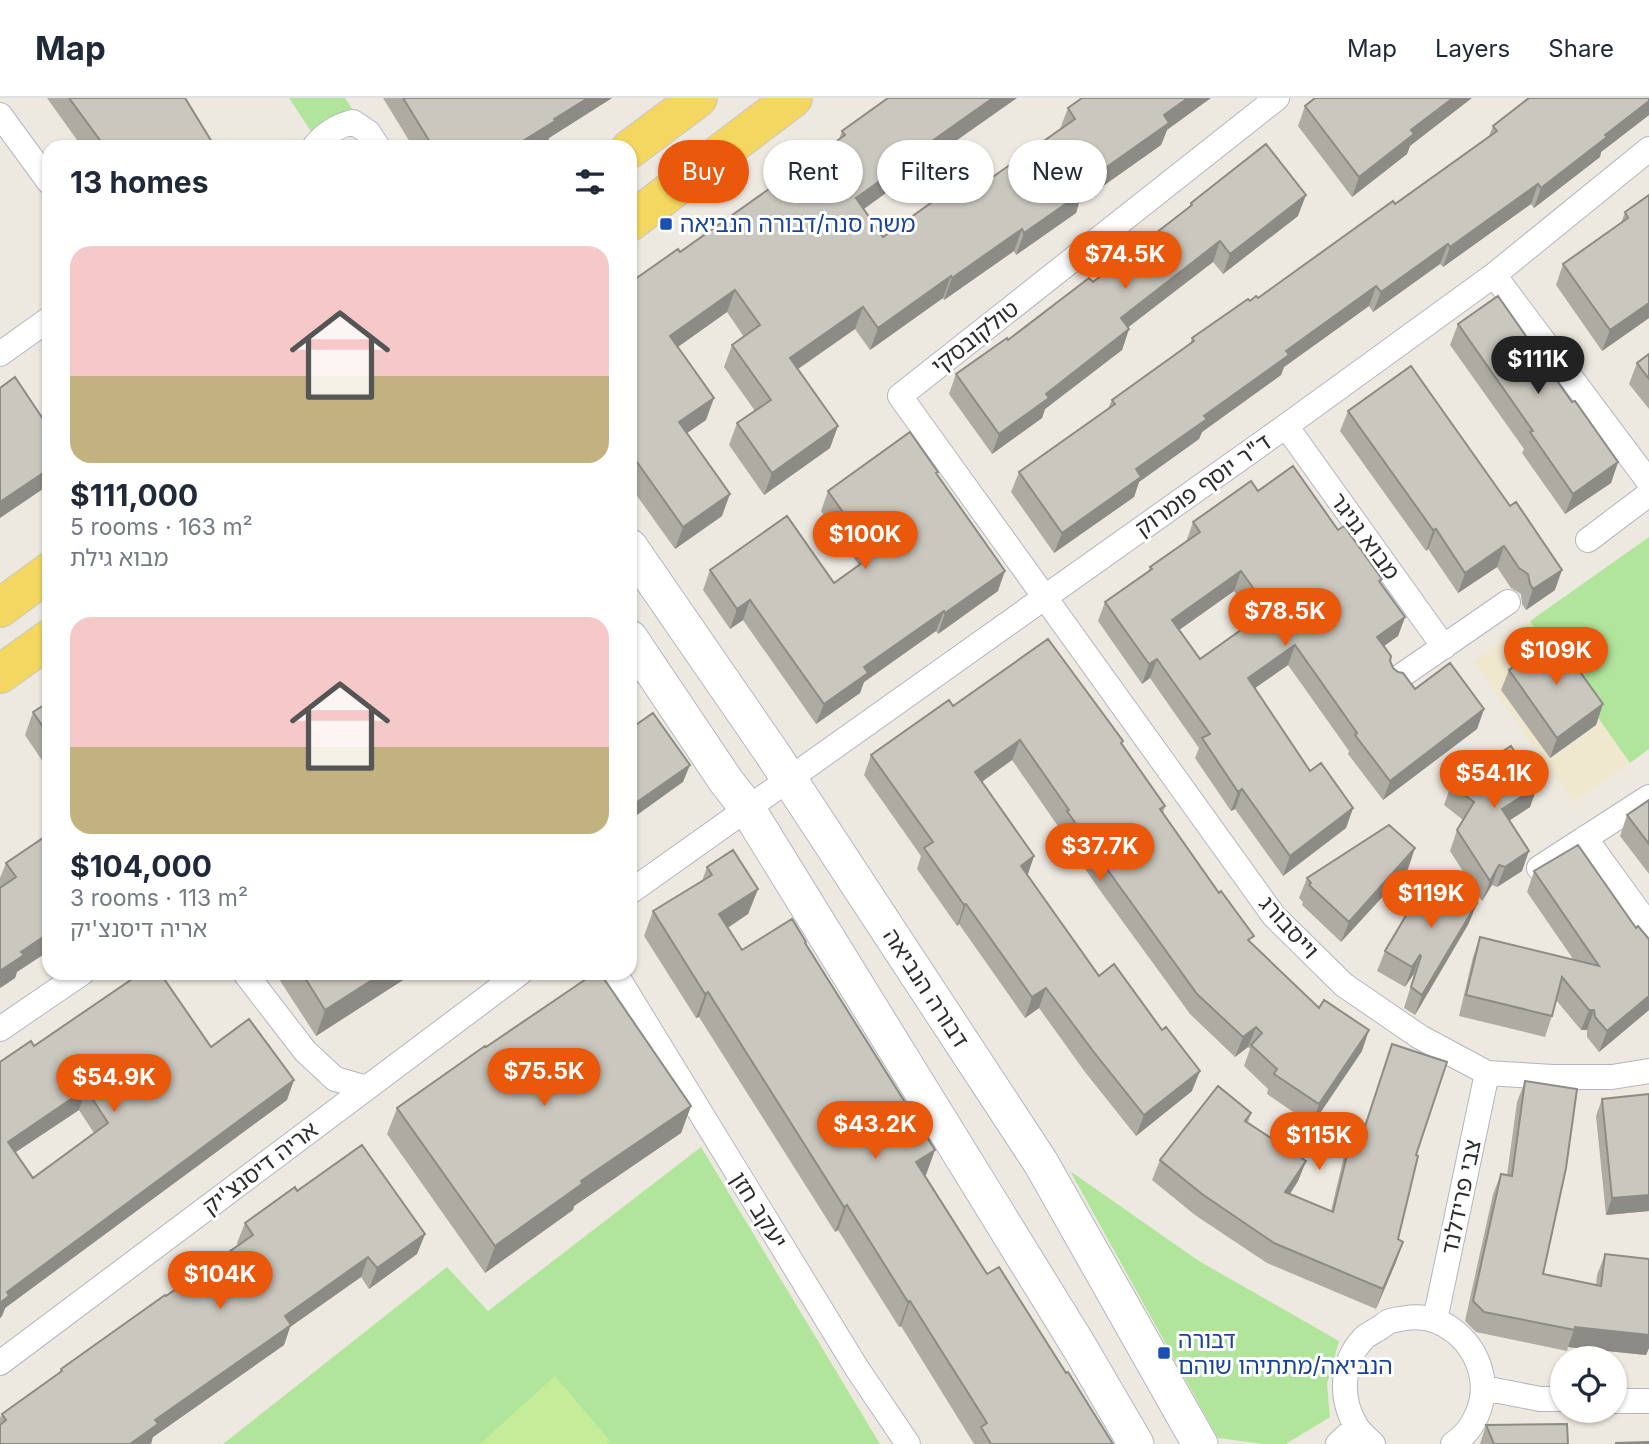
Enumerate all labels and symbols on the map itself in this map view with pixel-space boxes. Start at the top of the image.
place label: משה סנה/דבורה הנביאה [680,210,915,238]
marker: משה סנה/דבורה הנביאה [658,216,674,232]
pin: $74.5K [1068,232,1182,291]
street label: טולקובסקי [926,294,1024,380]
pin: $111K [1489,336,1587,396]
street label: ד"ר יוסף פומרוק [1130,428,1276,542]
street label: מבוא גניגר [1324,487,1406,585]
pin: $100K [816,512,914,571]
pin: $78.5K [1228,588,1342,648]
pin: $109K [1507,628,1605,687]
pin: $54.1K [1437,750,1551,810]
pin: $37.7K [1043,824,1157,883]
pin: $119K [1382,870,1480,930]
street label: וייסבורג [1253,890,1325,964]
street label: דבורה הנביאה [877,923,975,1053]
pin: $75.5K [487,1048,601,1108]
pin: $54.9K [57,1054,171,1114]
pin: $43.2K [818,1102,932,1161]
pin: $115K [1270,1112,1368,1172]
street label: אריה דיסנצ'יק [197,1116,323,1220]
street label: צבי פרידלנד [1435,1137,1487,1257]
street label: יעקב חזן [725,1167,793,1253]
pin: $104K [171,1252,269,1311]
place label: דבורה הנביאה/מתתיהו שוהם [1178,1326,1393,1380]
marker: דבורה הנביאה/מתתיהו שוהם [1156,1345,1172,1361]

